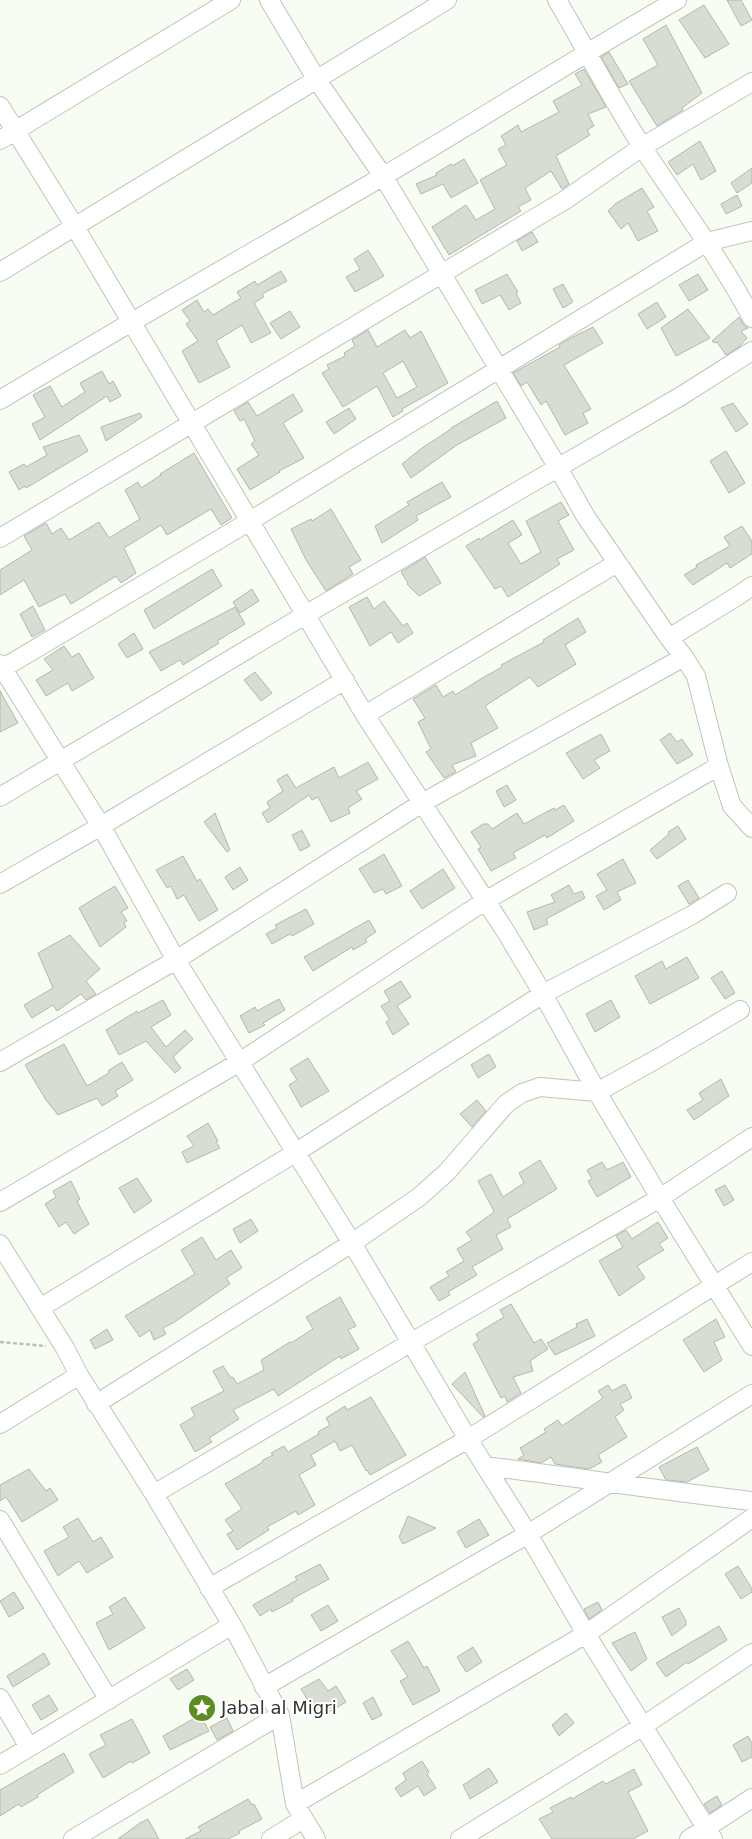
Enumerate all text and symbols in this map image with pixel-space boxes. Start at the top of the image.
place icon: Jabal al Migri [187,1693,217,1723]
place label: Jabal al Migri [220,1697,337,1718]

